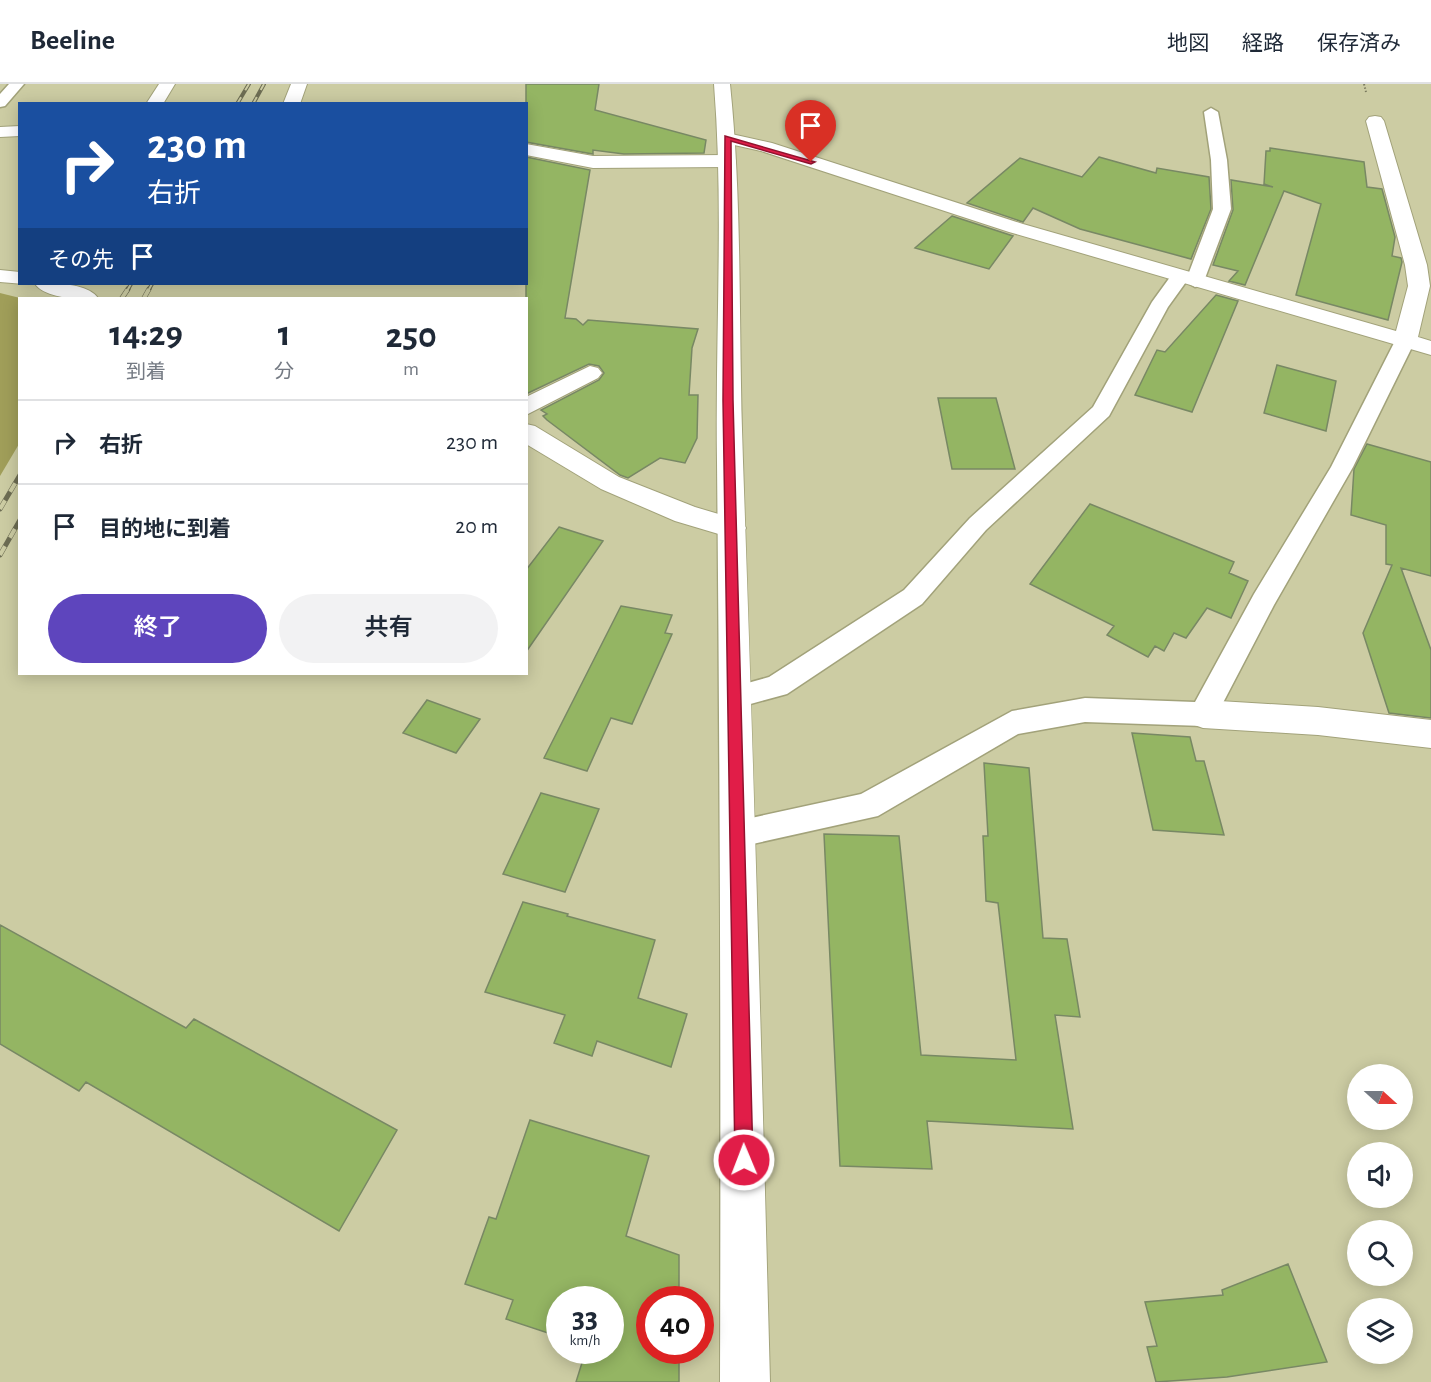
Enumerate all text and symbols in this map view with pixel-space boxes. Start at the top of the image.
text: Beeline [30,27,115,55]
text: 地図 [1167,33,1209,54]
text: 経路 [1242,33,1284,54]
text: 保存済み [1317,33,1401,54]
pin [785,100,836,162]
icon: arrive [794,109,827,142]
text: 230 m [147,124,247,166]
icon: right [48,126,126,204]
text: 右折 [147,180,201,207]
icon: arrive [126,240,159,273]
text: その先 [48,249,114,271]
text: 14:29 [109,316,183,352]
text: 1 [278,316,291,352]
text: 250 [385,318,437,354]
text: m [403,359,419,379]
text: 到着 [126,362,166,382]
text: 分 [274,362,294,382]
icon: right [48,426,81,459]
text: 230 m [446,431,498,453]
text: 右折 [99,434,143,456]
icon: arrive [48,510,81,543]
text: 20 m [455,515,498,537]
text: 目的地に到着 [99,518,231,540]
button: 終了 [48,594,267,663]
button: 共有 [279,594,498,663]
north arrow [1347,1064,1413,1130]
map controls [1347,1064,1413,1364]
position arrow [712,1128,776,1192]
button: sound [1347,1142,1413,1208]
button: search [1347,1220,1413,1286]
speed limit sign: 40 [636,1286,714,1364]
button: layers [1347,1298,1413,1364]
text: 33 [572,1303,598,1333]
text: km/h [570,1333,600,1348]

